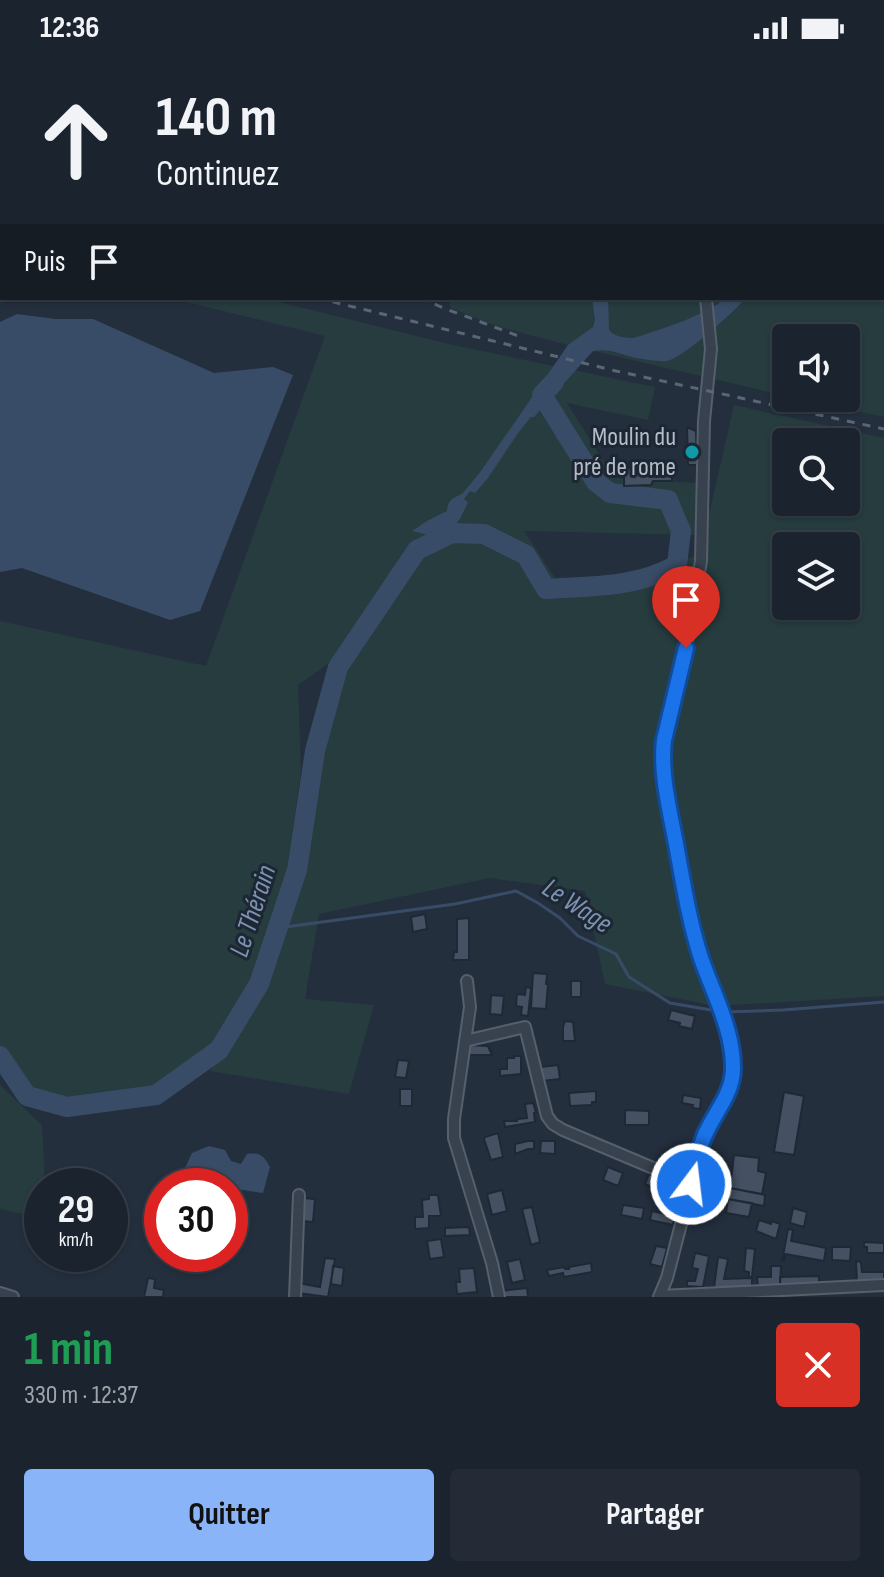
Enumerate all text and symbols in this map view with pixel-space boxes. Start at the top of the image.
text: 12:36 [40,10,99,46]
text: 140 m [156,85,277,152]
icon: ahead [24,88,128,192]
text: Continuez [156,153,279,196]
icon: arrive [82,240,126,284]
text: Puis [24,244,66,280]
map controls [772,324,860,620]
button: sound [772,324,860,412]
place label: Moulin du pré de rome [573,422,676,483]
button: search [772,428,860,516]
marker: Moulin du pré de rome [683,443,701,461]
button: layers [772,532,860,620]
pin [652,566,720,648]
icon: arrive [664,578,708,622]
water label: Le Thérain [223,861,283,961]
water label: Le Wage [536,871,618,941]
position arrow [649,1142,733,1226]
speed limit sign: 30 [144,1168,248,1272]
text: 29 [58,1186,94,1234]
text: km/h [59,1228,93,1252]
text: 1 min [24,1321,113,1378]
button: close [776,1323,860,1407]
text: 330 m · 12:37 [24,1380,138,1411]
button: Quitter [24,1469,434,1561]
button: Partager [450,1469,860,1561]

